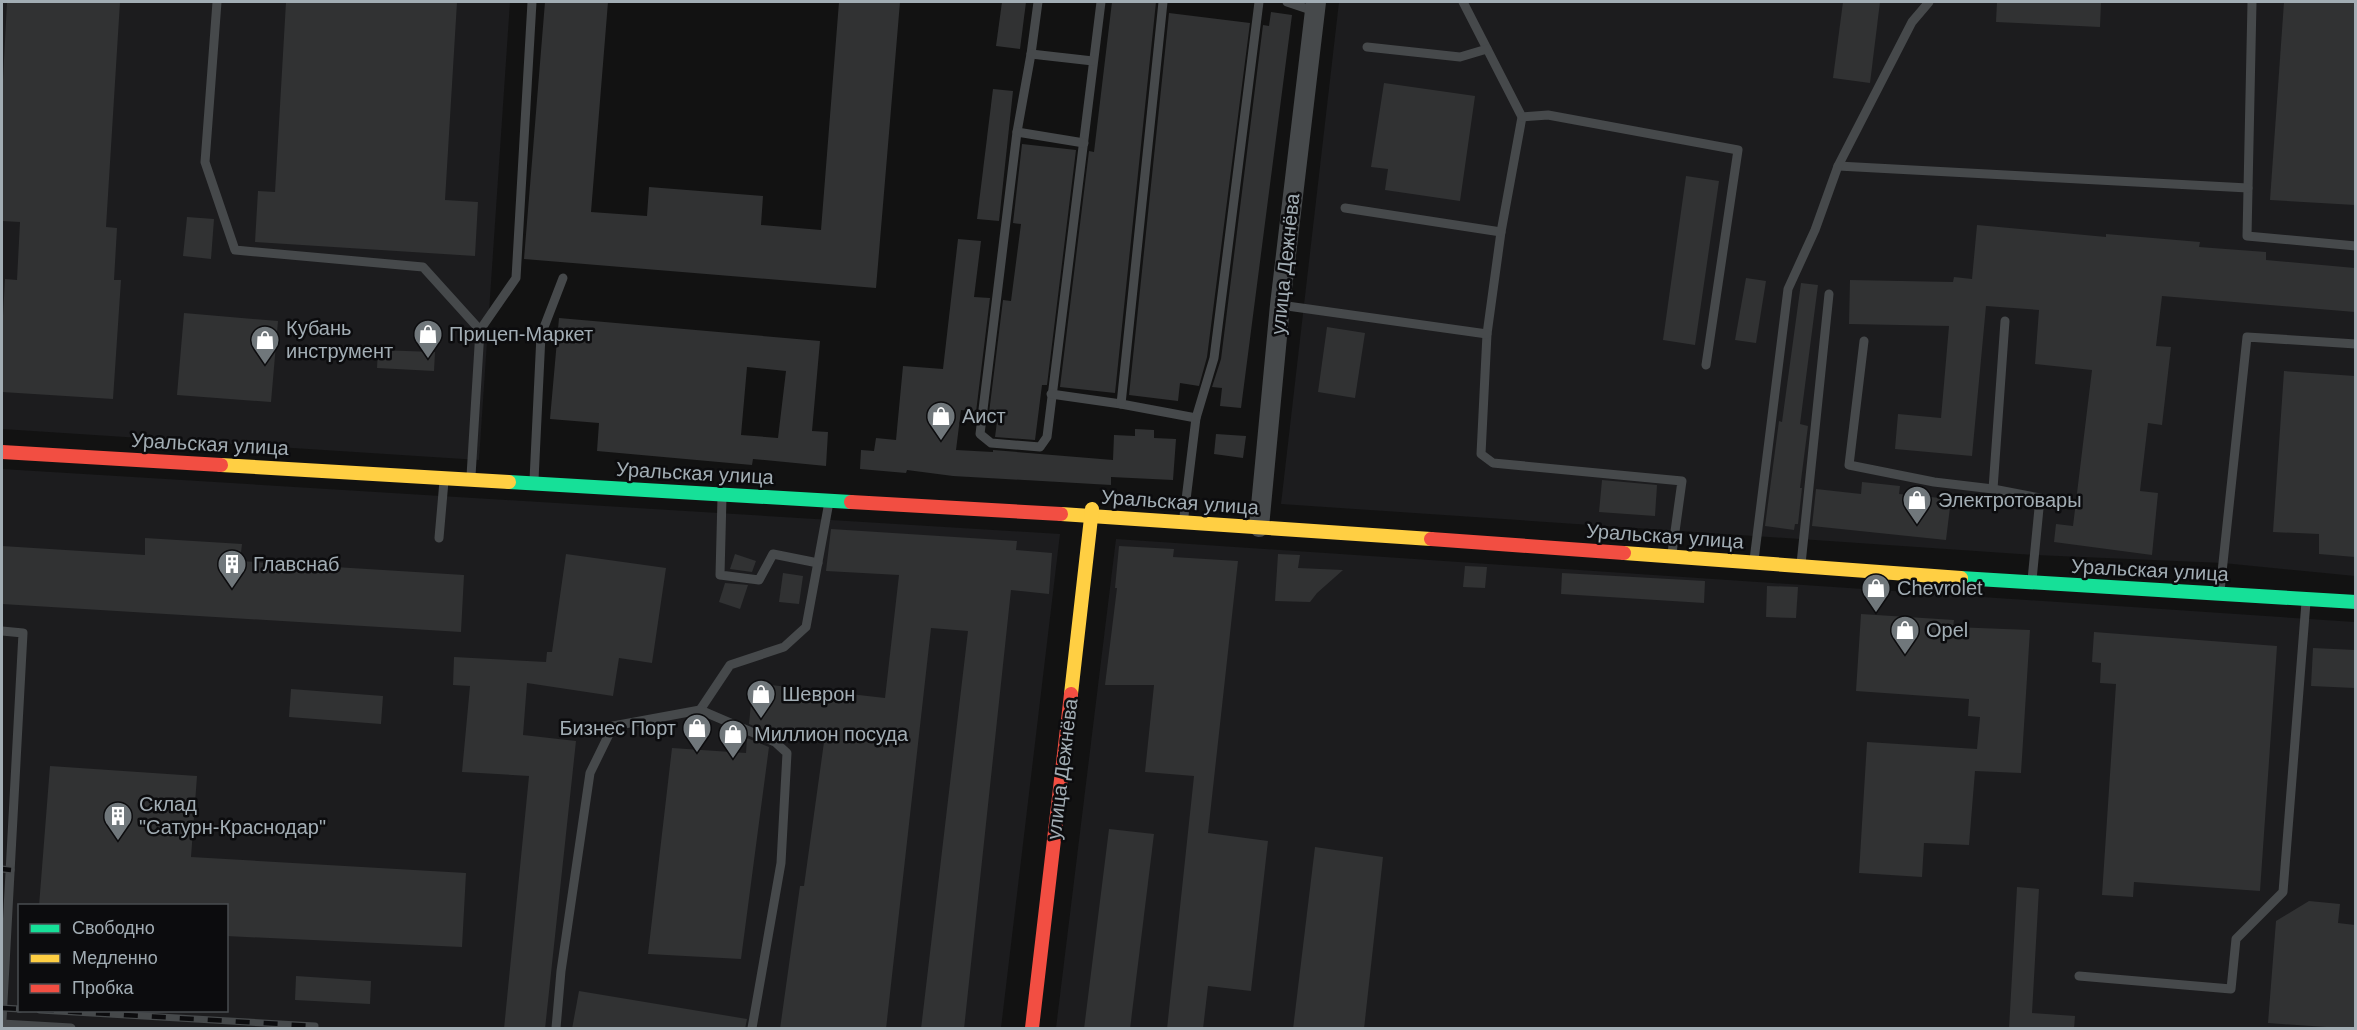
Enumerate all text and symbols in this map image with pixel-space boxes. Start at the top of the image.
street label: улица Дежнёва [1267,191,1303,336]
place label: Кубань инструмент [286,317,393,362]
shop icon: Прицеп-Маркет [412,318,444,360]
place label: Прицеп-Маркет [449,323,593,345]
shop icon: Кубань инструмент [249,324,281,366]
shop icon: Аист [925,400,957,442]
place label: Аист [962,405,1006,427]
street label: Уральская улица [131,429,290,459]
street label: Уральская улица [616,458,775,488]
shop icon: Электротовары [1901,484,1933,526]
street label: Уральская улица [1101,486,1260,519]
place label: Электротовары [1938,489,2082,511]
street label: Уральская улица [1586,520,1745,553]
building icon: Главснаб [216,548,248,590]
place label: Главснаб [253,553,340,575]
street label: Уральская улица [2071,555,2230,585]
shop icon: Chevrolet [1860,572,1892,614]
place label: Chevrolet [1897,577,1983,599]
shop icon: Opel [1889,614,1921,656]
place label: Opel [1926,619,1968,641]
shop icon: Шеврон [745,678,777,720]
place label: Шеврон [782,683,855,705]
street label: улица Дежнёва [1042,696,1082,841]
shop icon: Бизнес Порт [681,712,713,754]
place label: Бизнес Порт [559,717,676,739]
shop icon: Миллион посуда [717,718,749,760]
place label: Миллион посуда [754,723,909,745]
place label: Склад "Сатурн-Краснодар" [139,793,326,838]
building icon: Склад "Сатурн-Краснодар" [102,800,134,842]
legend [18,904,228,1012]
text: Свободно [72,918,155,938]
text: Медленно [72,948,158,968]
text: Пробка [72,978,135,998]

